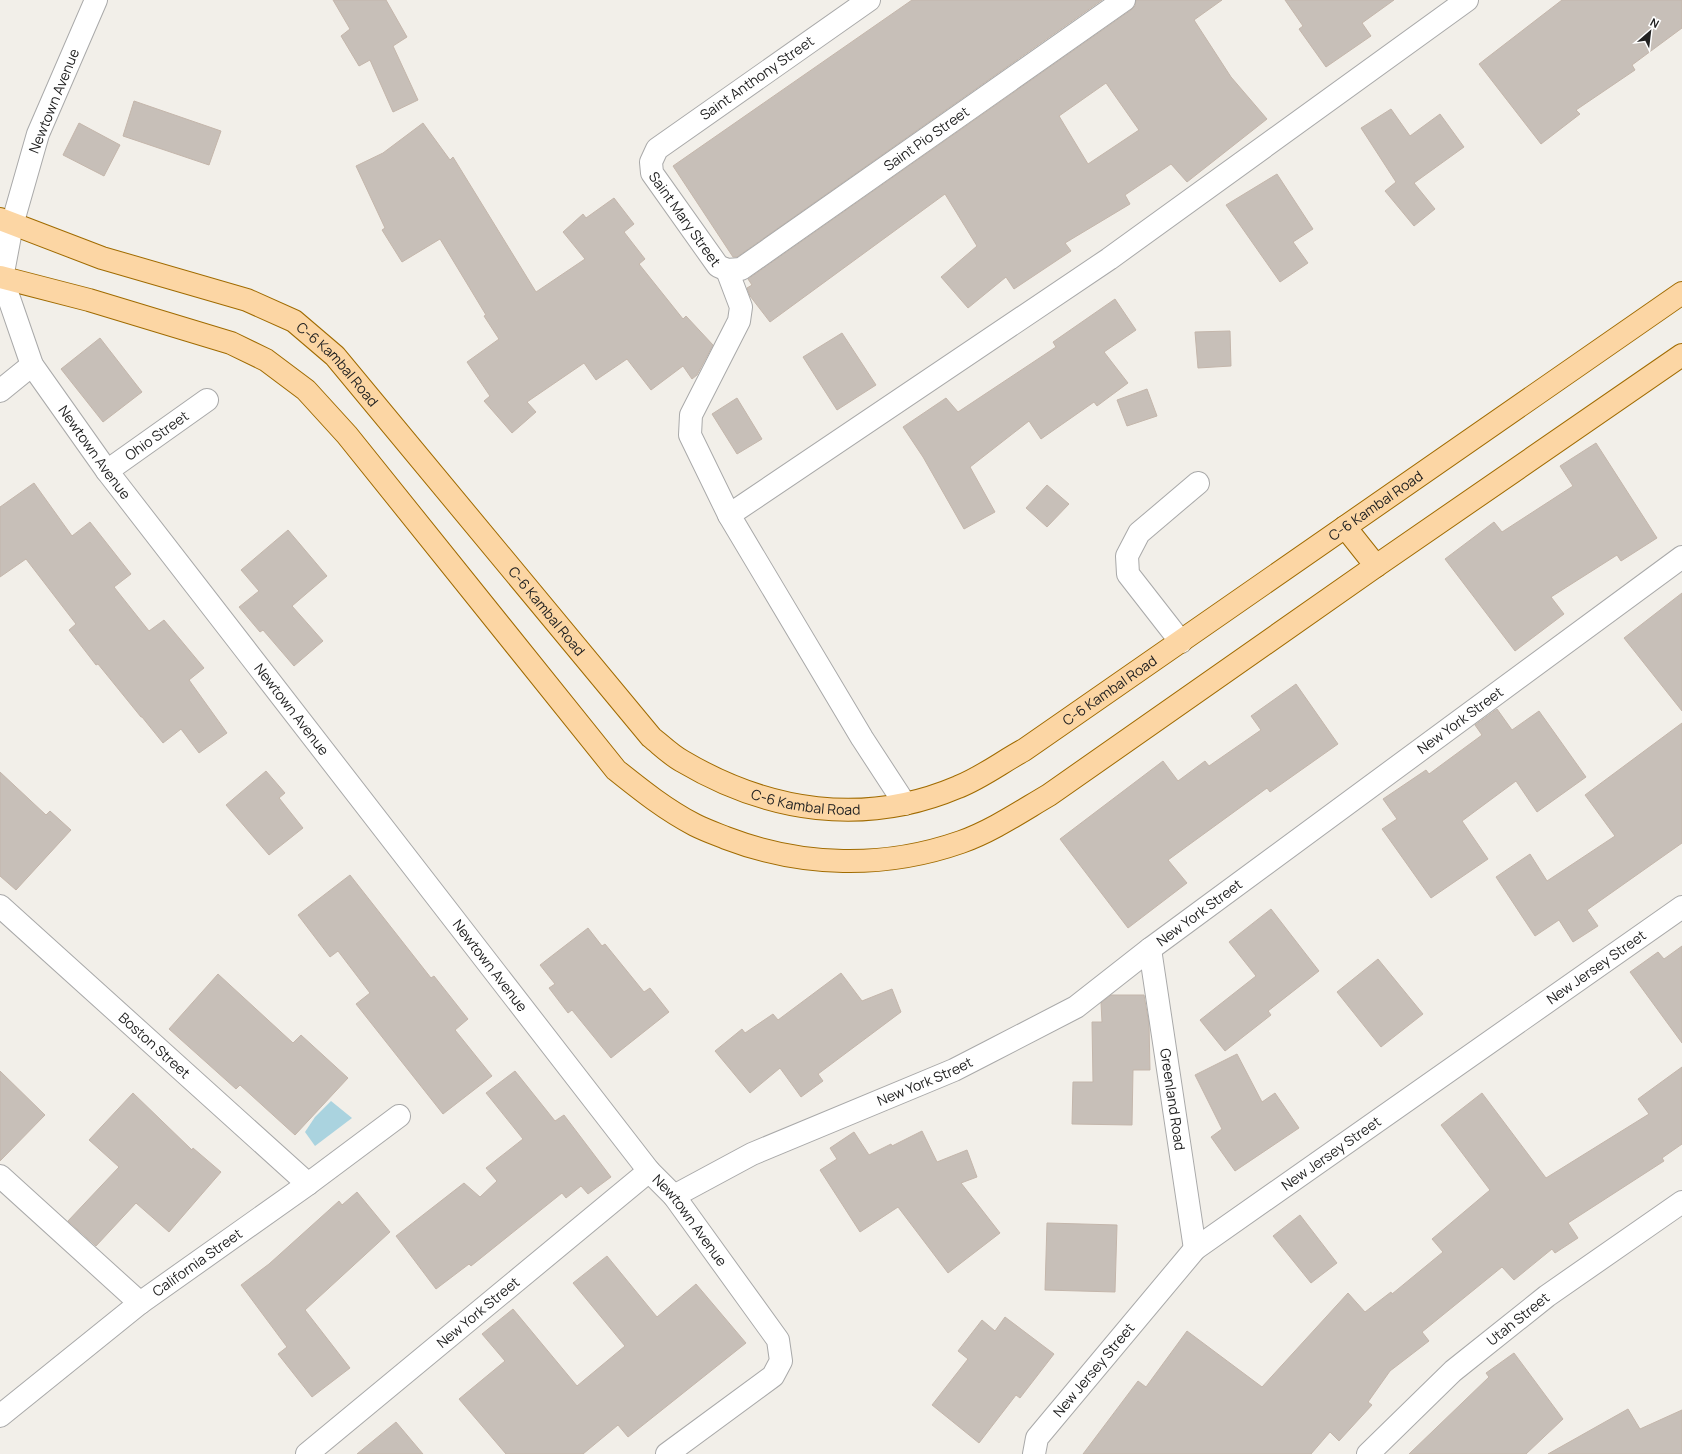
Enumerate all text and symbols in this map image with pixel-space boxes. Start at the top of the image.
north arrow [1630,12,1670,52]
text: N [1648,14,1662,31]
street label: Saint Anthony Street [696,31,818,124]
street label: Newtown Avenue [24,46,83,156]
street label: Saint Pio Street [880,101,973,175]
street label: Saint Mary Street [645,167,726,270]
street label: C-6 Kambal Road [293,317,383,410]
street label: Newtown Avenue [54,401,135,503]
street label: Ohio Street [121,406,192,464]
street label: C-6 Kambal Road [1325,466,1426,545]
street label: C-6 Kambal Road [504,562,590,659]
street label: C-6 Kambal Road [1058,651,1160,730]
street label: Newtown Avenue [250,659,334,759]
street label: New York Street [1413,682,1507,758]
street label: C-6 Kambal Road [749,784,861,819]
street label: New York Street [1152,874,1246,950]
street label: Newtown Avenue [449,915,532,1015]
street label: New Jersey Street [1543,925,1650,1008]
street label: Boston Street [115,1008,195,1082]
street label: Greenland Road [1156,1047,1190,1152]
street label: New York Street [874,1052,976,1110]
street label: New Jersey Street [1277,1111,1385,1194]
street label: Newtown Avenue [649,1170,732,1270]
street label: California Street [148,1224,246,1300]
street label: New York Street [432,1272,523,1352]
street label: Utah Street [1482,1288,1553,1350]
street label: New Jersey Street [1049,1318,1139,1421]

